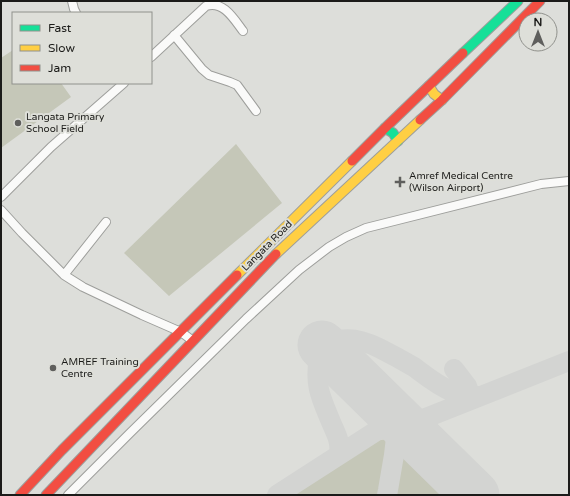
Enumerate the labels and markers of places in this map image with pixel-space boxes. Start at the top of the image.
place label: Langata Primary School Field [26,111,105,135]
marker: Langata Primary School Field [13,118,23,128]
place label: Amref Medical Centre (Wilson Airport) [409,170,513,194]
marker: Amref Medical Centre (Wilson Airport) [394,176,406,188]
place label: AMREF Training Centre [61,356,139,380]
marker: AMREF Training Centre [48,363,58,373]

